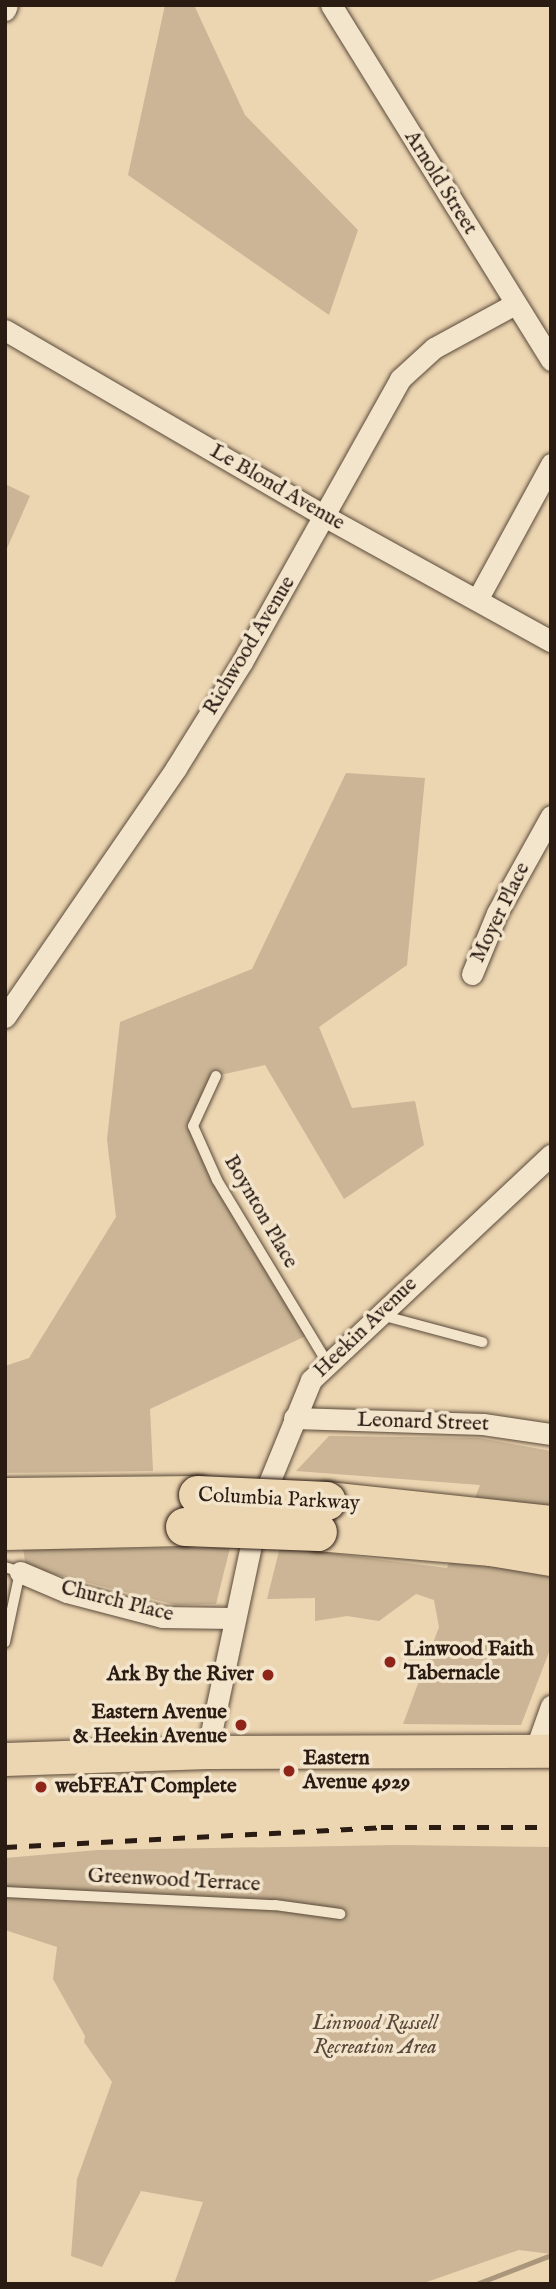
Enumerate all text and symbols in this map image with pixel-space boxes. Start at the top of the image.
street label: Arnold Street [398,126,482,240]
street label: Le Blond Avenue [205,439,349,537]
street label: Richwood Avenue [199,572,301,720]
street label: Moyer Place [466,859,536,967]
street label: Boynton Place [218,1151,302,1273]
street label: Heekin Avenue [309,1272,423,1384]
street label: Leonard Street [357,1408,489,1438]
street label: Columbia Parkway [197,1483,361,1517]
street label: Church Place [58,1576,176,1628]
place label: Linwood Faith Tabernacle [404,1637,534,1687]
marker: Linwood Faith Tabernacle [382,1654,398,1670]
place label: Ark By the River [107,1662,254,1688]
marker: Ark By the River [260,1667,276,1683]
place label: Eastern Avenue & Heekin Avenue [73,1700,227,1750]
marker: Eastern Avenue & Heekin Avenue [233,1717,249,1733]
place label: Eastern Avenue 4929 [303,1746,410,1796]
marker: Eastern Avenue 4929 [281,1763,297,1779]
place label: webFEAT Complete [55,1774,237,1800]
marker: webFEAT Complete [33,1779,49,1795]
street label: Greenwood Terrace [87,1864,261,1898]
park label: Linwood Russell Recreation Area [312,2011,438,2061]

